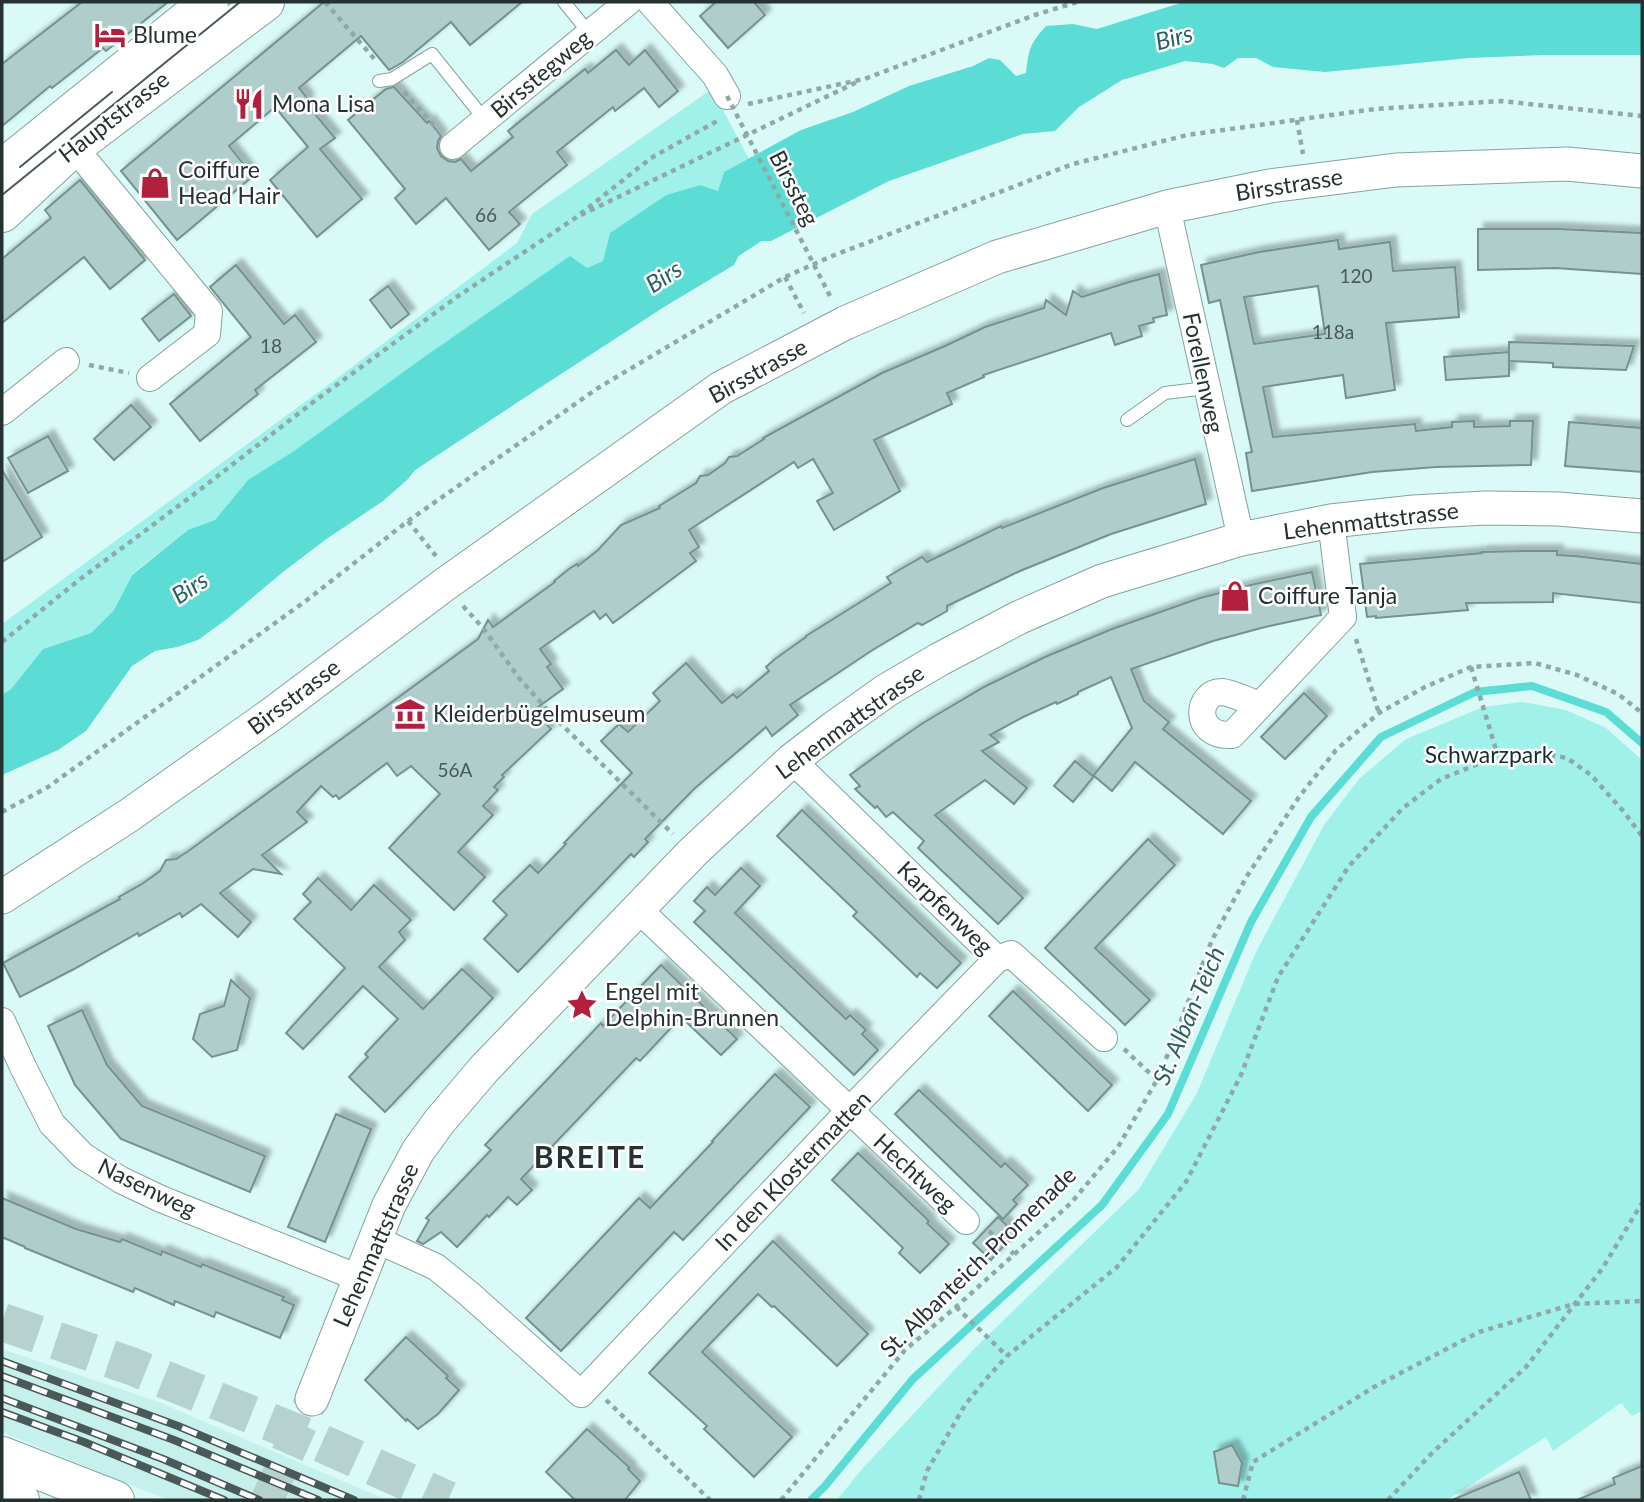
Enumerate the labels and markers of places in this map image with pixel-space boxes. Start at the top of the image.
hotel icon: Blume [93,18,127,52]
place label: Blume [133,20,197,48]
restaurant icon: Mona Lisa [232,87,266,121]
place label: Mona Lisa [272,89,375,117]
place label: Coiffure Head Hair [178,155,281,209]
shop icon: Coiffure Head Hair [138,166,172,200]
shop icon: Coiffure Tanja [1218,579,1252,613]
place label: Coiffure Tanja [1258,581,1397,609]
museum icon: Kleiderbügelmuseum [393,697,427,731]
place label: Kleiderbügelmuseum [433,699,645,727]
place label: Engel mit Delphin-Brunnen [605,977,779,1031]
place icon: Engel mit Delphin-Brunnen [565,988,599,1022]

